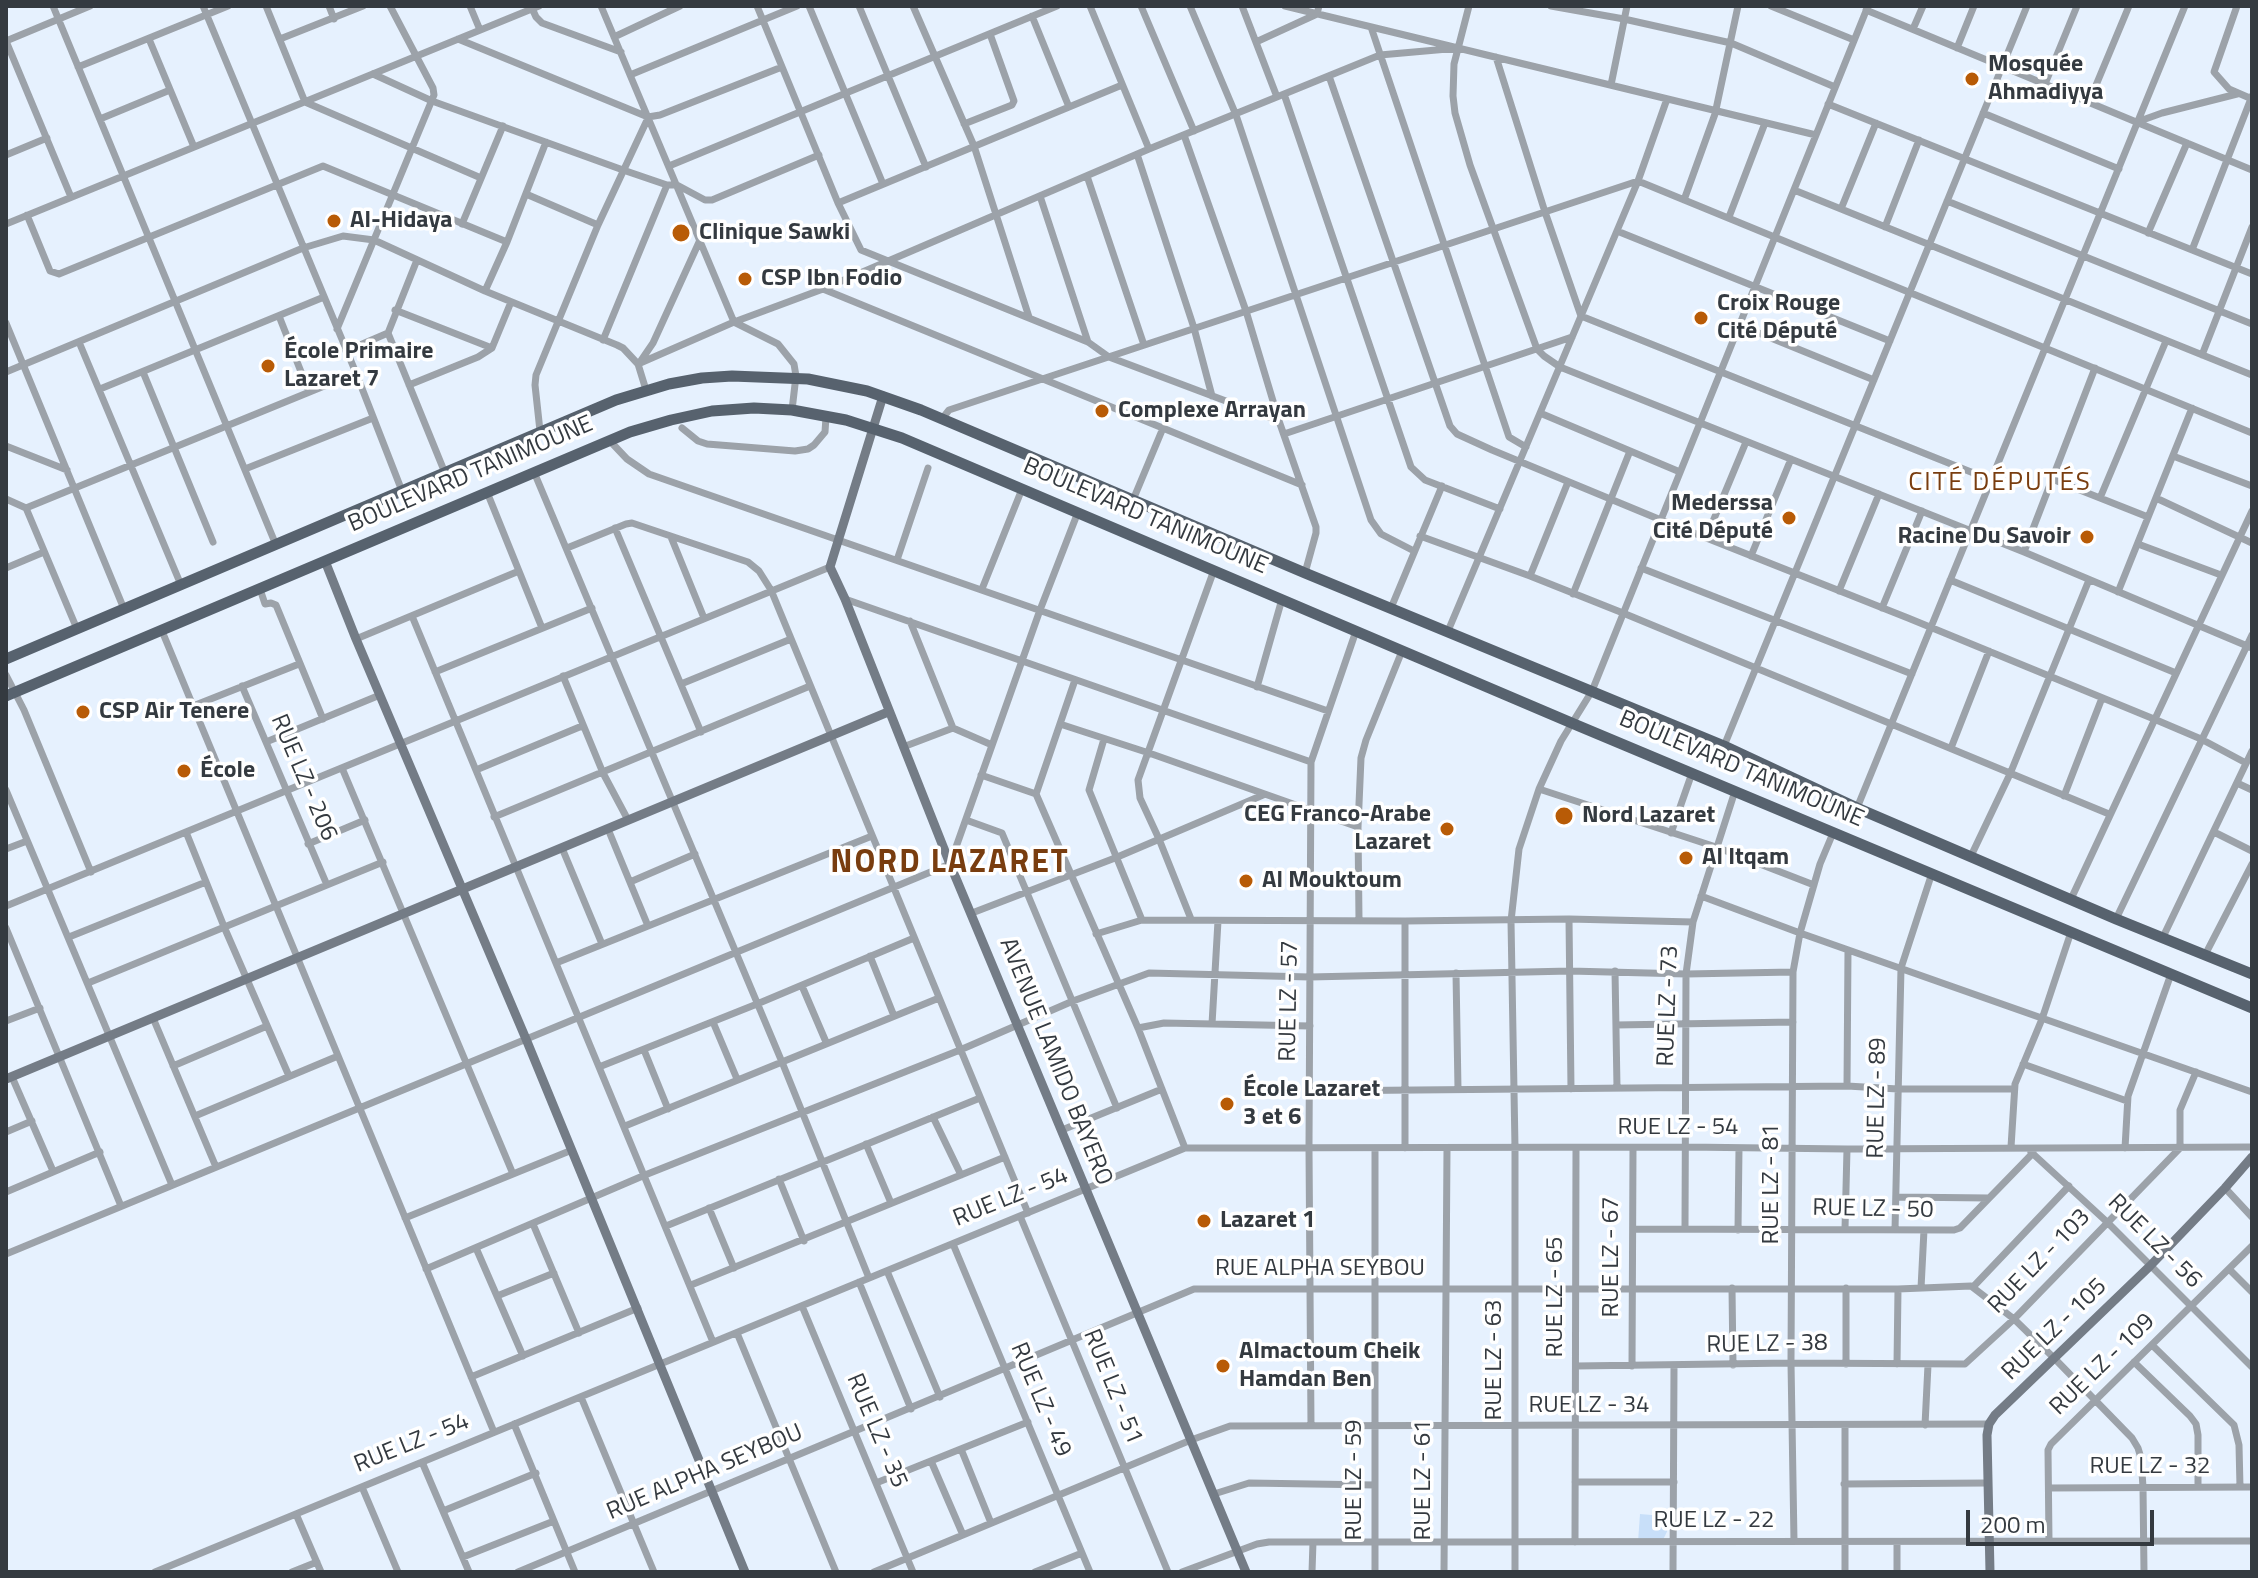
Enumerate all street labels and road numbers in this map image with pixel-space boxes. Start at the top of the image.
street label: BOULEVARD TANIMOUNE [344,410,598,540]
street label: BOULEVARD TANIMOUNE [1018,452,1272,582]
street label: BOULEVARD TANIMOUNE [1614,705,1868,835]
street label: RUE LZ - 206 [263,710,343,846]
street label: AVENUE LAMIDO BAYERO [992,934,1118,1190]
street label: RUE LZ - 57 [1275,940,1305,1062]
street label: RUE LZ - 73 [1652,945,1686,1067]
street label: RUE LZ - 89 [1863,1037,1893,1159]
street label: RUE LZ - 54 [1617,1114,1739,1142]
street label: RUE LZ - 81 [1758,1123,1786,1245]
street label: RUE LZ - 54 [949,1162,1073,1234]
street label: RUE LZ - 56 [2101,1189,2207,1295]
street label: RUE LZ - 50 [1812,1195,1934,1225]
street label: RUE LZ - 67 [1598,1196,1626,1318]
street label: RUE LZ - 103 [1983,1204,2097,1320]
street label: RUE LZ - 65 [1542,1236,1570,1358]
street label: RUE ALPHA SEYBOU [1215,1255,1425,1283]
street label: RUE LZ - 105 [1997,1273,2113,1387]
street label: RUE LZ - 63 [1481,1299,1509,1421]
street label: RUE LZ - 109 [2045,1308,2161,1422]
street label: RUE LZ - 51 [1076,1325,1148,1449]
street label: RUE LZ - 38 [1706,1330,1828,1360]
street label: RUE LZ - 49 [1003,1339,1077,1461]
street label: RUE LZ - 35 [839,1370,913,1492]
street label: RUE LZ - 34 [1528,1392,1650,1420]
street label: RUE LZ - 54 [350,1408,474,1480]
street label: RUE ALPHA SEYBOU [603,1419,807,1527]
street label: RUE LZ - 59 [1341,1419,1369,1541]
street label: RUE LZ - 61 [1410,1419,1438,1541]
street label: RUE LZ - 32 [2089,1453,2211,1481]
street label: RUE LZ - 22 [1653,1507,1775,1535]

